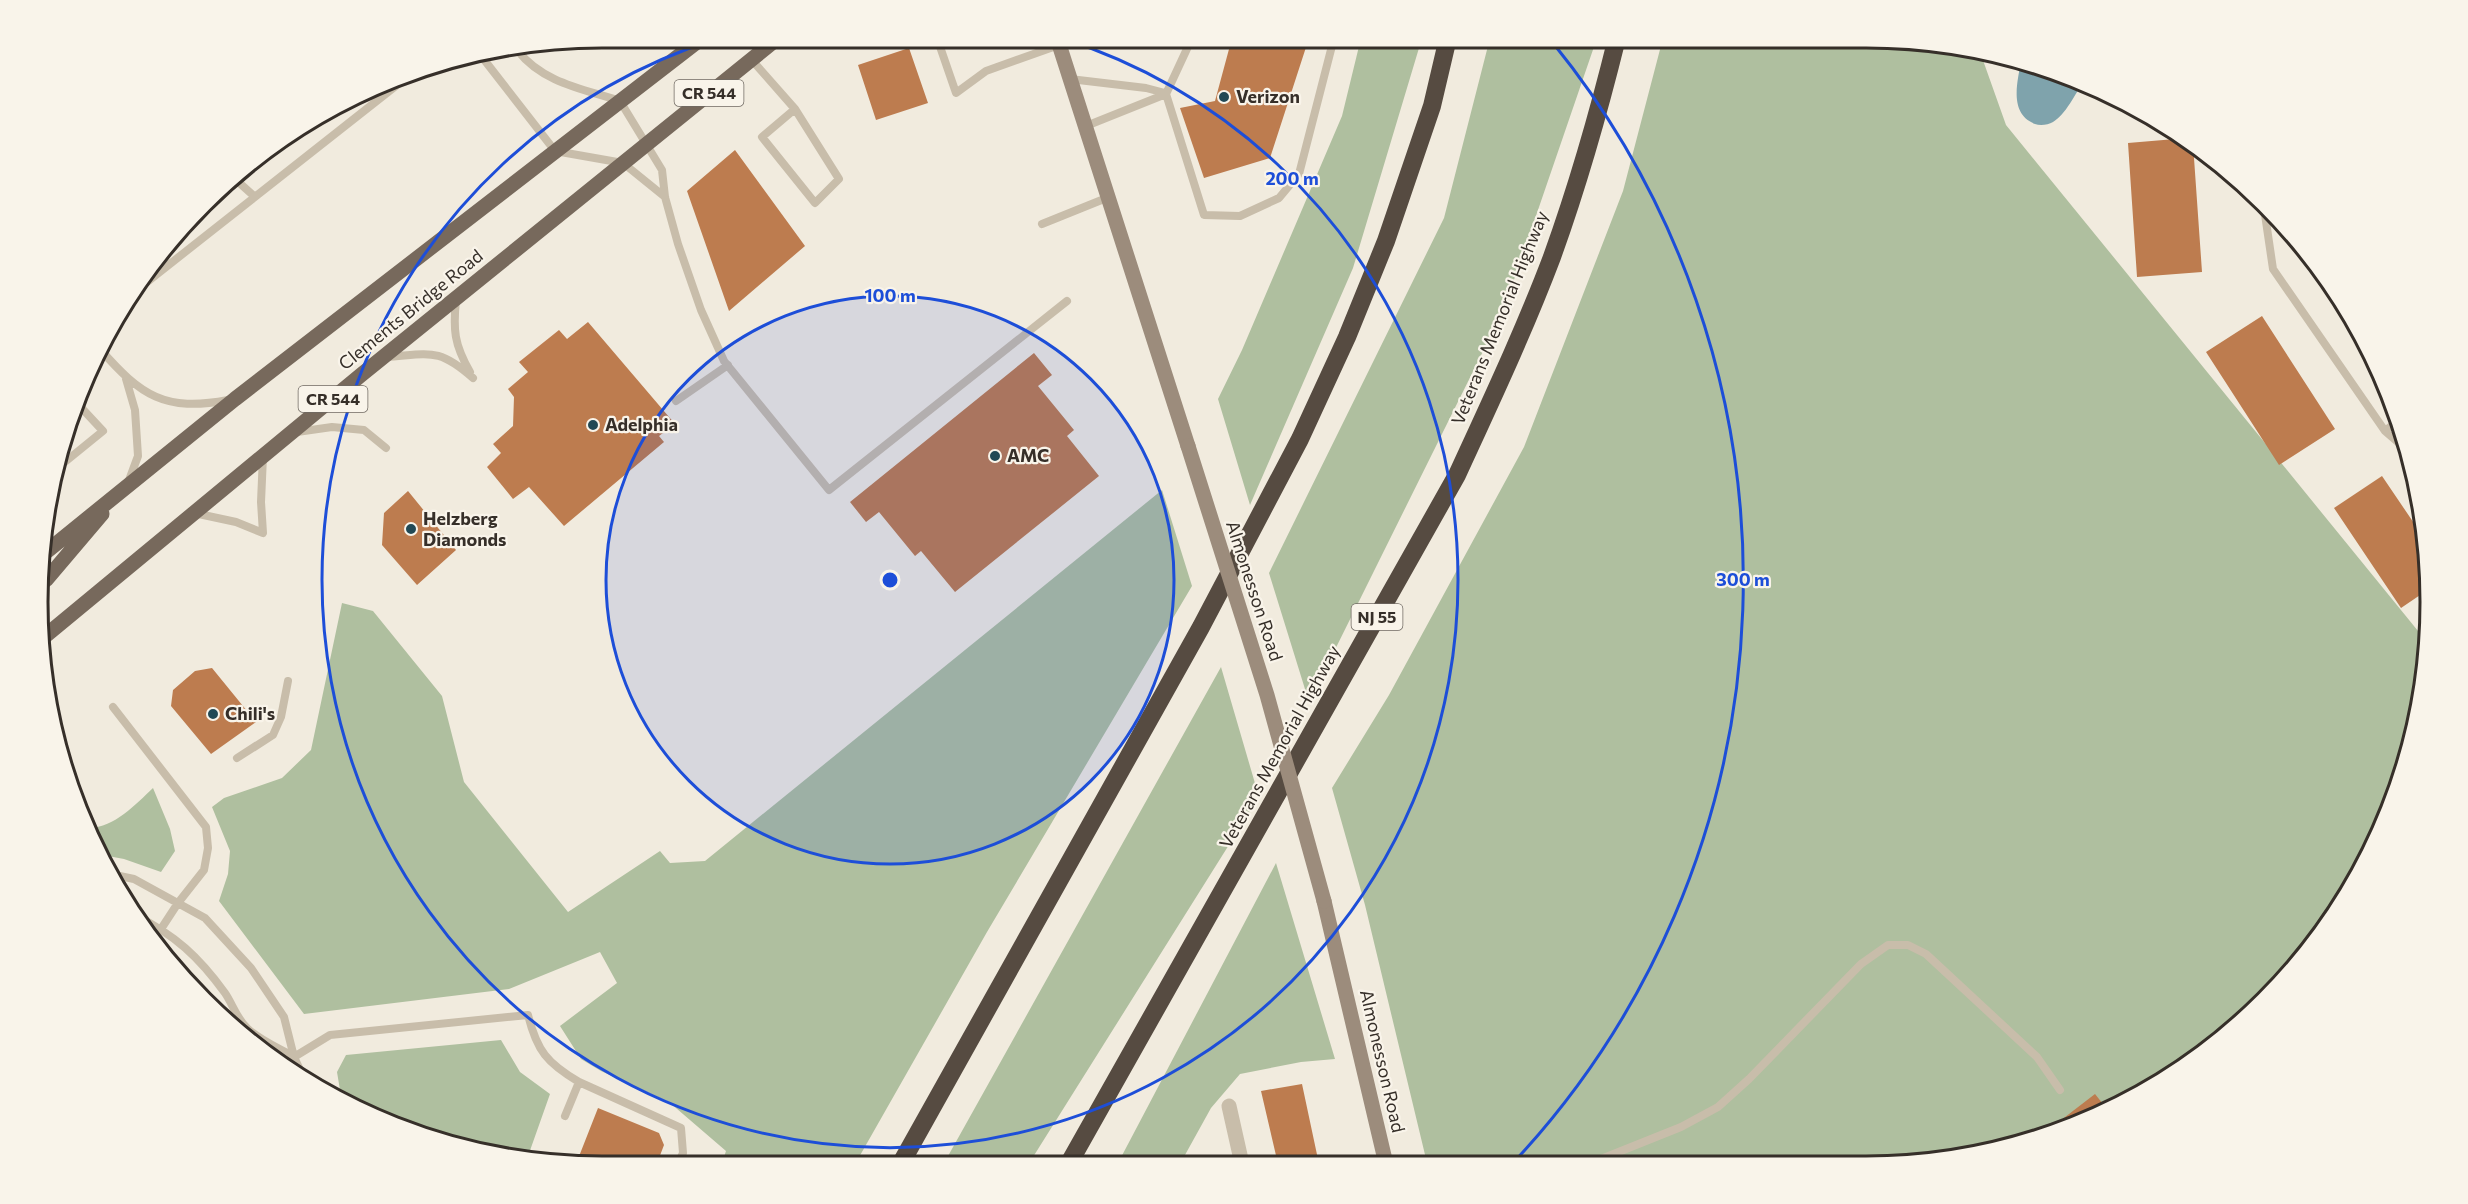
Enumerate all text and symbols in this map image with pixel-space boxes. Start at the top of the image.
road number: CR 544 [674,80,744,106]
place label: Verizon [1236,85,1300,107]
marker: Verizon [1217,90,1231,104]
text: 200 m [1265,167,1319,189]
street label: Veterans Memorial Highway [1446,207,1552,428]
street label: Clements Bridge Road [334,244,487,374]
text: 100 m [864,284,916,306]
road number: CR 544 [298,386,368,412]
place label: Adelphia [605,413,678,435]
marker: Adelphia [586,418,600,432]
place label: AMC [1007,444,1049,466]
marker: AMC [988,449,1002,463]
place label: Helzberg Diamonds [423,507,507,550]
street label: Almonesson Road [1222,518,1288,664]
marker: Helzberg Diamonds [404,522,418,536]
text: 300 m [1716,568,1770,590]
centre of rings [880,570,900,590]
road number: NJ 55 [1352,604,1402,630]
street label: Veterans Memorial Highway [1214,641,1344,852]
place label: Chili's [225,702,275,724]
marker: Chili's [206,707,220,721]
street label: Almonesson Road [1356,987,1410,1134]

